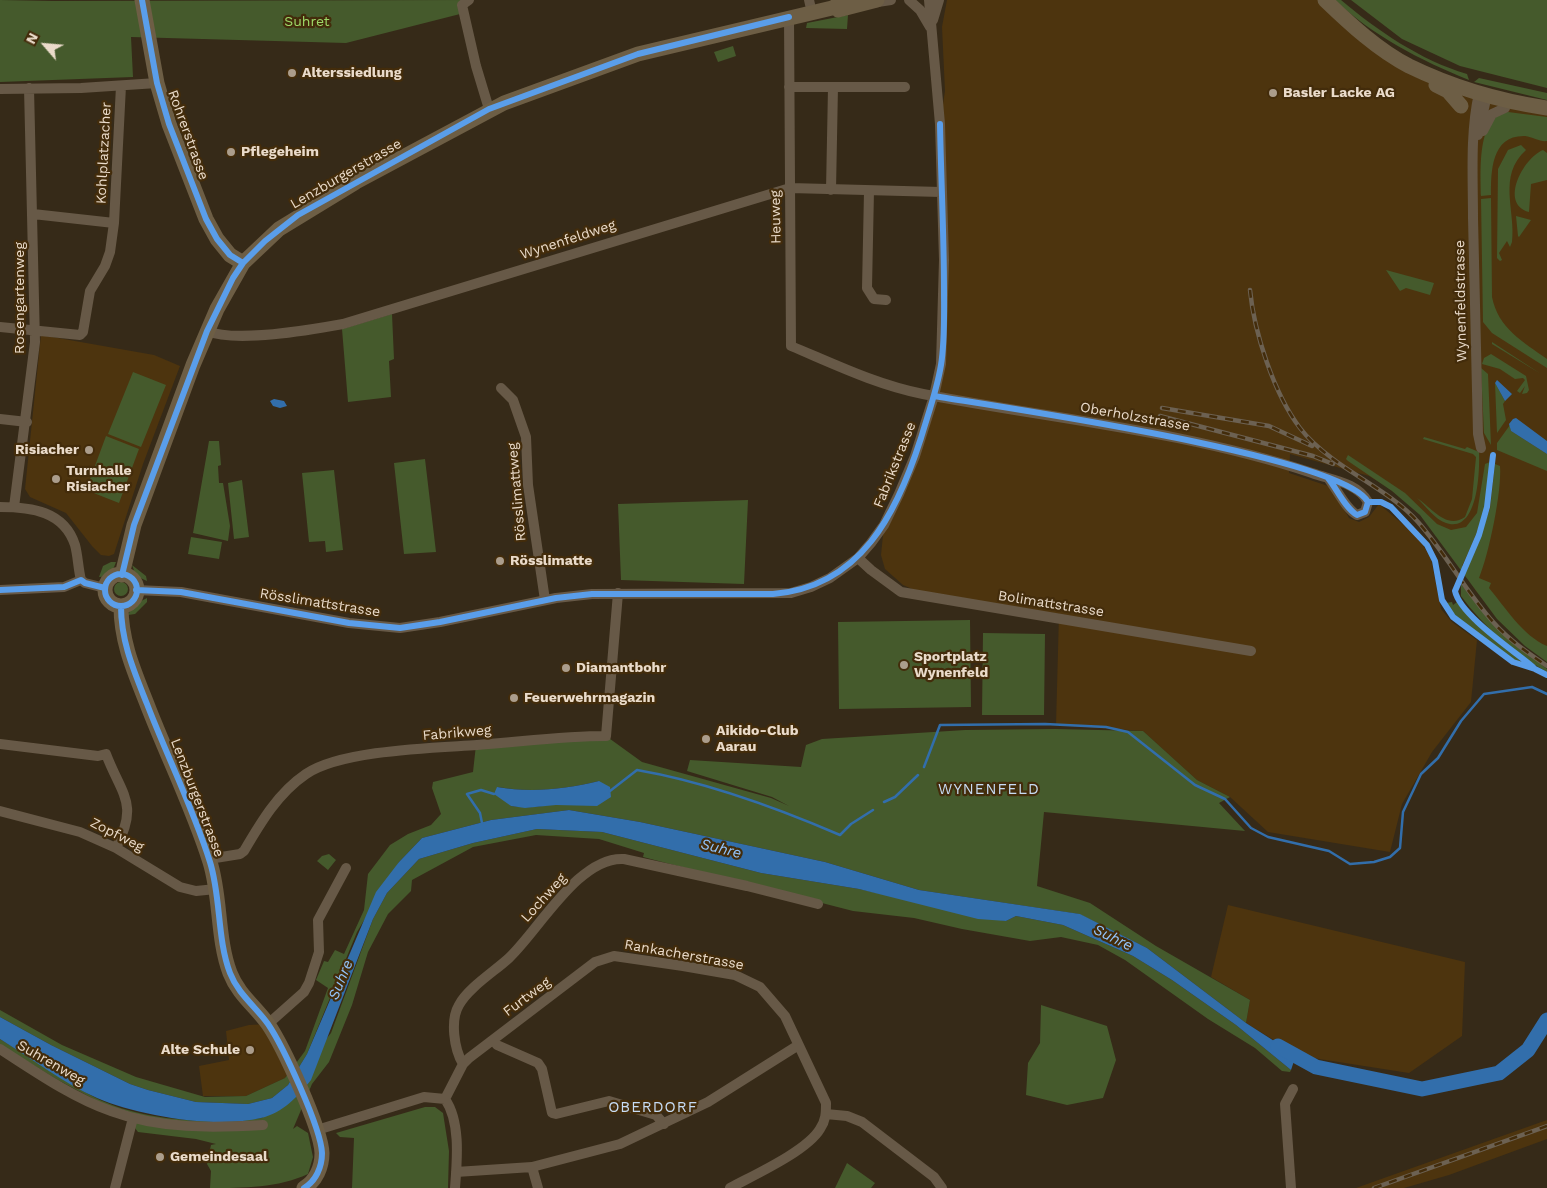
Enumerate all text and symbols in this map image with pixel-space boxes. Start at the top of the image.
park label: Suhret [284,14,330,30]
north arrow [20,20,70,70]
text: N [22,30,41,46]
place label: Alterssiedlung [302,65,402,81]
marker: Alterssiedlung [286,67,298,79]
place label: Basler Lacke AG [1283,85,1395,101]
marker: Basler Lacke AG [1267,87,1279,99]
street label: Rohrerstrasse [164,88,212,182]
street label: Kohlplatzacher [93,102,115,204]
street label: Lenzburgerstrasse [287,135,405,213]
place label: Pflegeheim [241,144,319,160]
marker: Pflegeheim [225,146,237,158]
street label: Heuweg [767,190,785,244]
street label: Wynenfeldweg [518,217,618,263]
street label: Wynenfeldstrasse [1452,240,1470,362]
street label: Rosengartenweg [12,242,28,354]
street label: Oberholzstrasse [1079,399,1191,435]
street label: Fabrikstrasse [870,420,920,510]
place label: Risiacher [15,442,79,458]
street label: Rösslimattweg [504,442,530,542]
marker: Risiacher [83,444,95,456]
place label: Turnhalle Risiacher [66,463,132,496]
marker: Turnhalle Risiacher [50,473,62,485]
place label: Rösslimatte [510,553,592,569]
marker: Rösslimatte [494,555,506,567]
street label: Rösslimattstrasse [259,585,381,621]
street label: Bolimattstrasse [997,587,1105,621]
place label: Sportplatz Wynenfeld [914,649,988,682]
marker: Sportplatz Wynenfeld [898,659,910,671]
place label: Diamantbohr [576,660,666,676]
marker: Diamantbohr [560,662,572,674]
place label: Feuerwehrmagazin [524,690,655,706]
marker: Feuerwehrmagazin [508,692,520,704]
street label: Fabrikweg [422,722,492,744]
place label: Aikido-Club Aarau [716,723,798,756]
marker: Aikido-Club Aarau [700,733,712,745]
street label: Lenzburgerstrasse [167,736,227,860]
district label: WYNENFELD [937,781,1041,799]
street label: Zopfweg [87,814,147,856]
water label: Suhre [699,835,743,863]
street label: Lochweg [518,870,570,926]
water label: Suhre [1090,921,1136,955]
street label: Rankacherstrasse [623,936,745,974]
water label: Suhre [325,957,357,1003]
street label: Furtweg [500,974,554,1020]
street label: Suhrenweg [14,1037,88,1089]
place label: Alte Schule [161,1042,240,1058]
marker: Alte Schule [244,1044,256,1056]
district label: OBERDORF [607,1099,699,1117]
place label: Gemeindesaal [170,1149,268,1165]
marker: Gemeindesaal [154,1151,166,1163]

